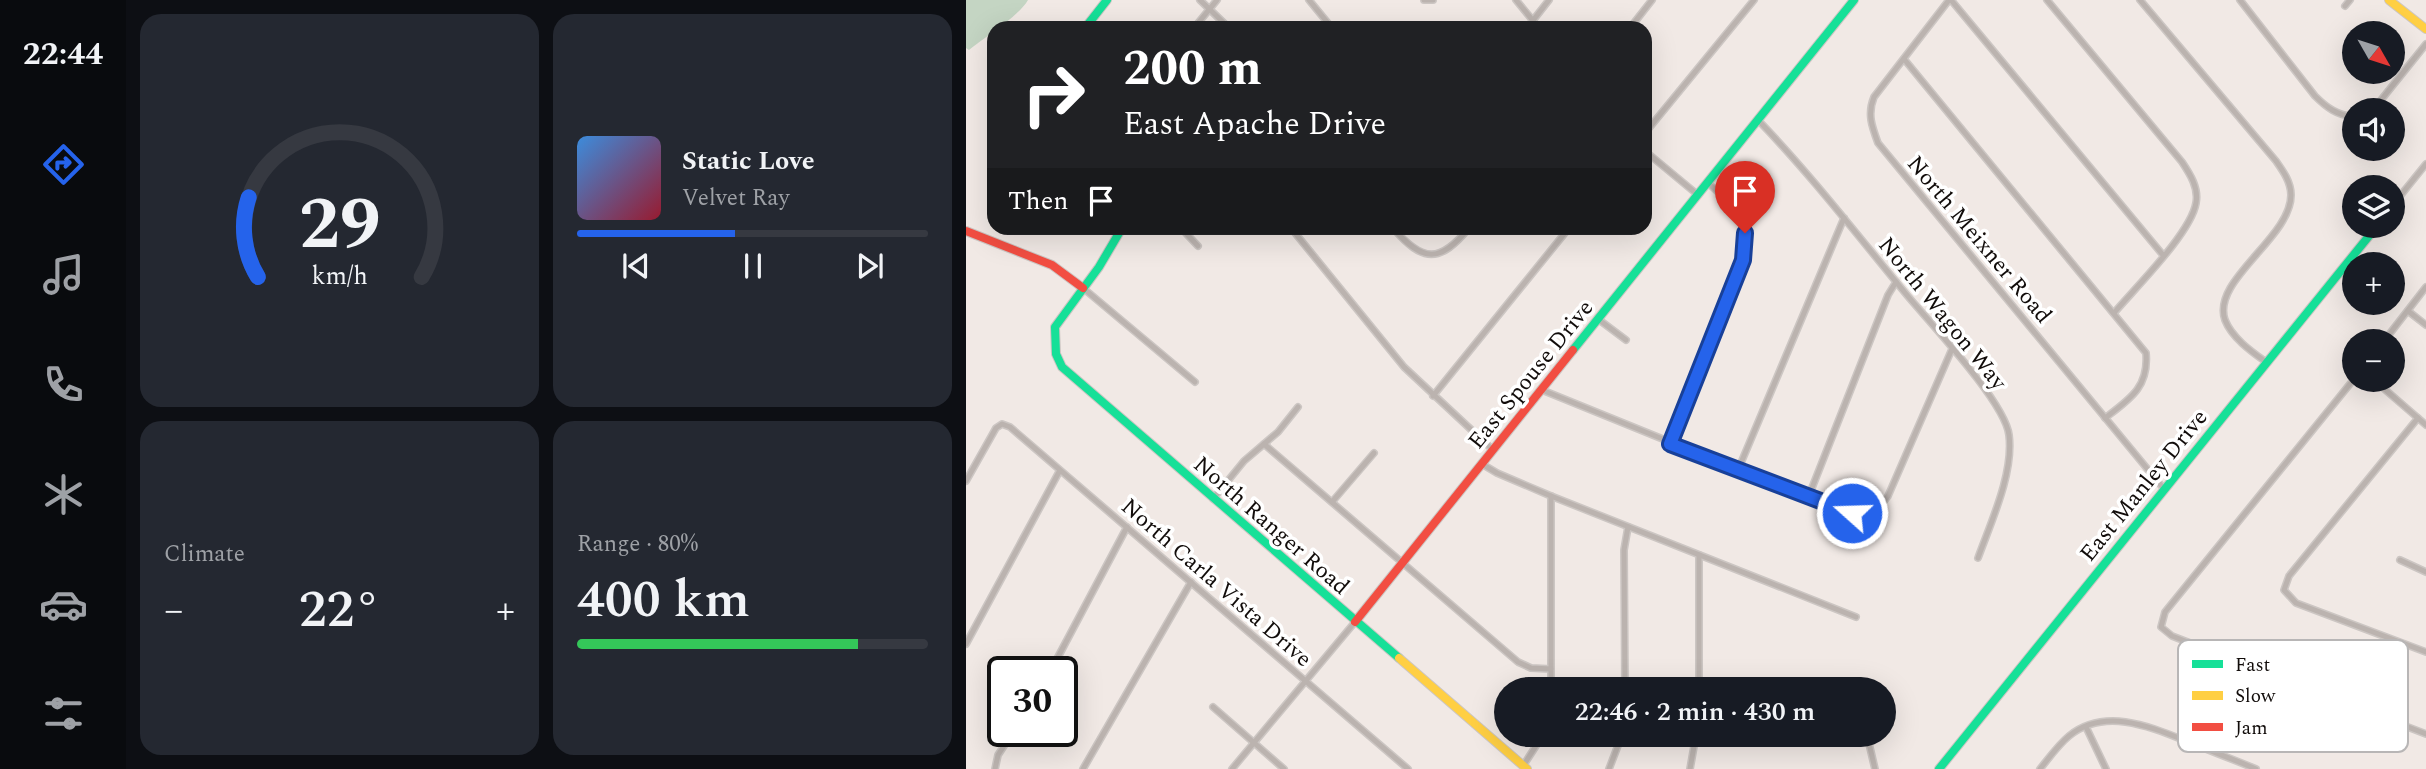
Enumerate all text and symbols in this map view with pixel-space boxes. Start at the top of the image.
north arrow [2342,21,2404,84]
map controls [2342,21,2405,392]
text: 22:44 [23,30,103,79]
text: 200 m [1123,32,1262,107]
icon: right [1008,49,1099,140]
button: sound [2342,98,2405,161]
text: East Apache Drive [1123,100,1386,149]
icon: directions [39,140,88,189]
text: Static Love [682,141,815,181]
street label: North Meixner Road [1898,148,2060,332]
pin [1715,161,1775,233]
text: 29 [299,170,380,281]
icon: arrive [1726,172,1764,210]
button: layers [2342,175,2405,238]
text: Velvet Ray [682,181,789,216]
text: Then [1008,181,1068,221]
icon: arrive [1082,182,1120,220]
street label: North Wagon Way [1869,230,2015,399]
icon: previous [617,247,655,285]
icon: pause [734,247,772,285]
icon: next [851,247,889,285]
icon: music [39,250,88,299]
button: + [2342,252,2405,315]
text: km/h [311,258,368,296]
street label: East Spouse Drive [1460,293,1603,457]
button: − [2342,329,2405,392]
icon: phone [39,360,88,409]
street label: East Manley Drive [2072,402,2217,570]
street label: North Ranger Road [1185,448,1357,604]
icon: climate [39,470,88,519]
position arrow [1815,476,1889,550]
street label: North Carla Vista Drive [1113,490,1319,676]
text: Range · 80% [577,527,698,562]
text: Climate [164,537,245,572]
text: 400 km [577,561,750,640]
text: 22° [299,571,380,650]
icon: car [39,580,88,629]
text: − [164,582,183,640]
text: + [496,582,515,640]
legend [2178,640,2408,752]
text: Fast [2235,651,2271,680]
speed limit sign: 30 [987,656,1078,747]
text: Slow [2235,682,2276,711]
icon: filters [39,689,88,738]
text: 22:46 · 2 min · 430 m [1575,692,1815,732]
text: Jam [2235,714,2267,743]

